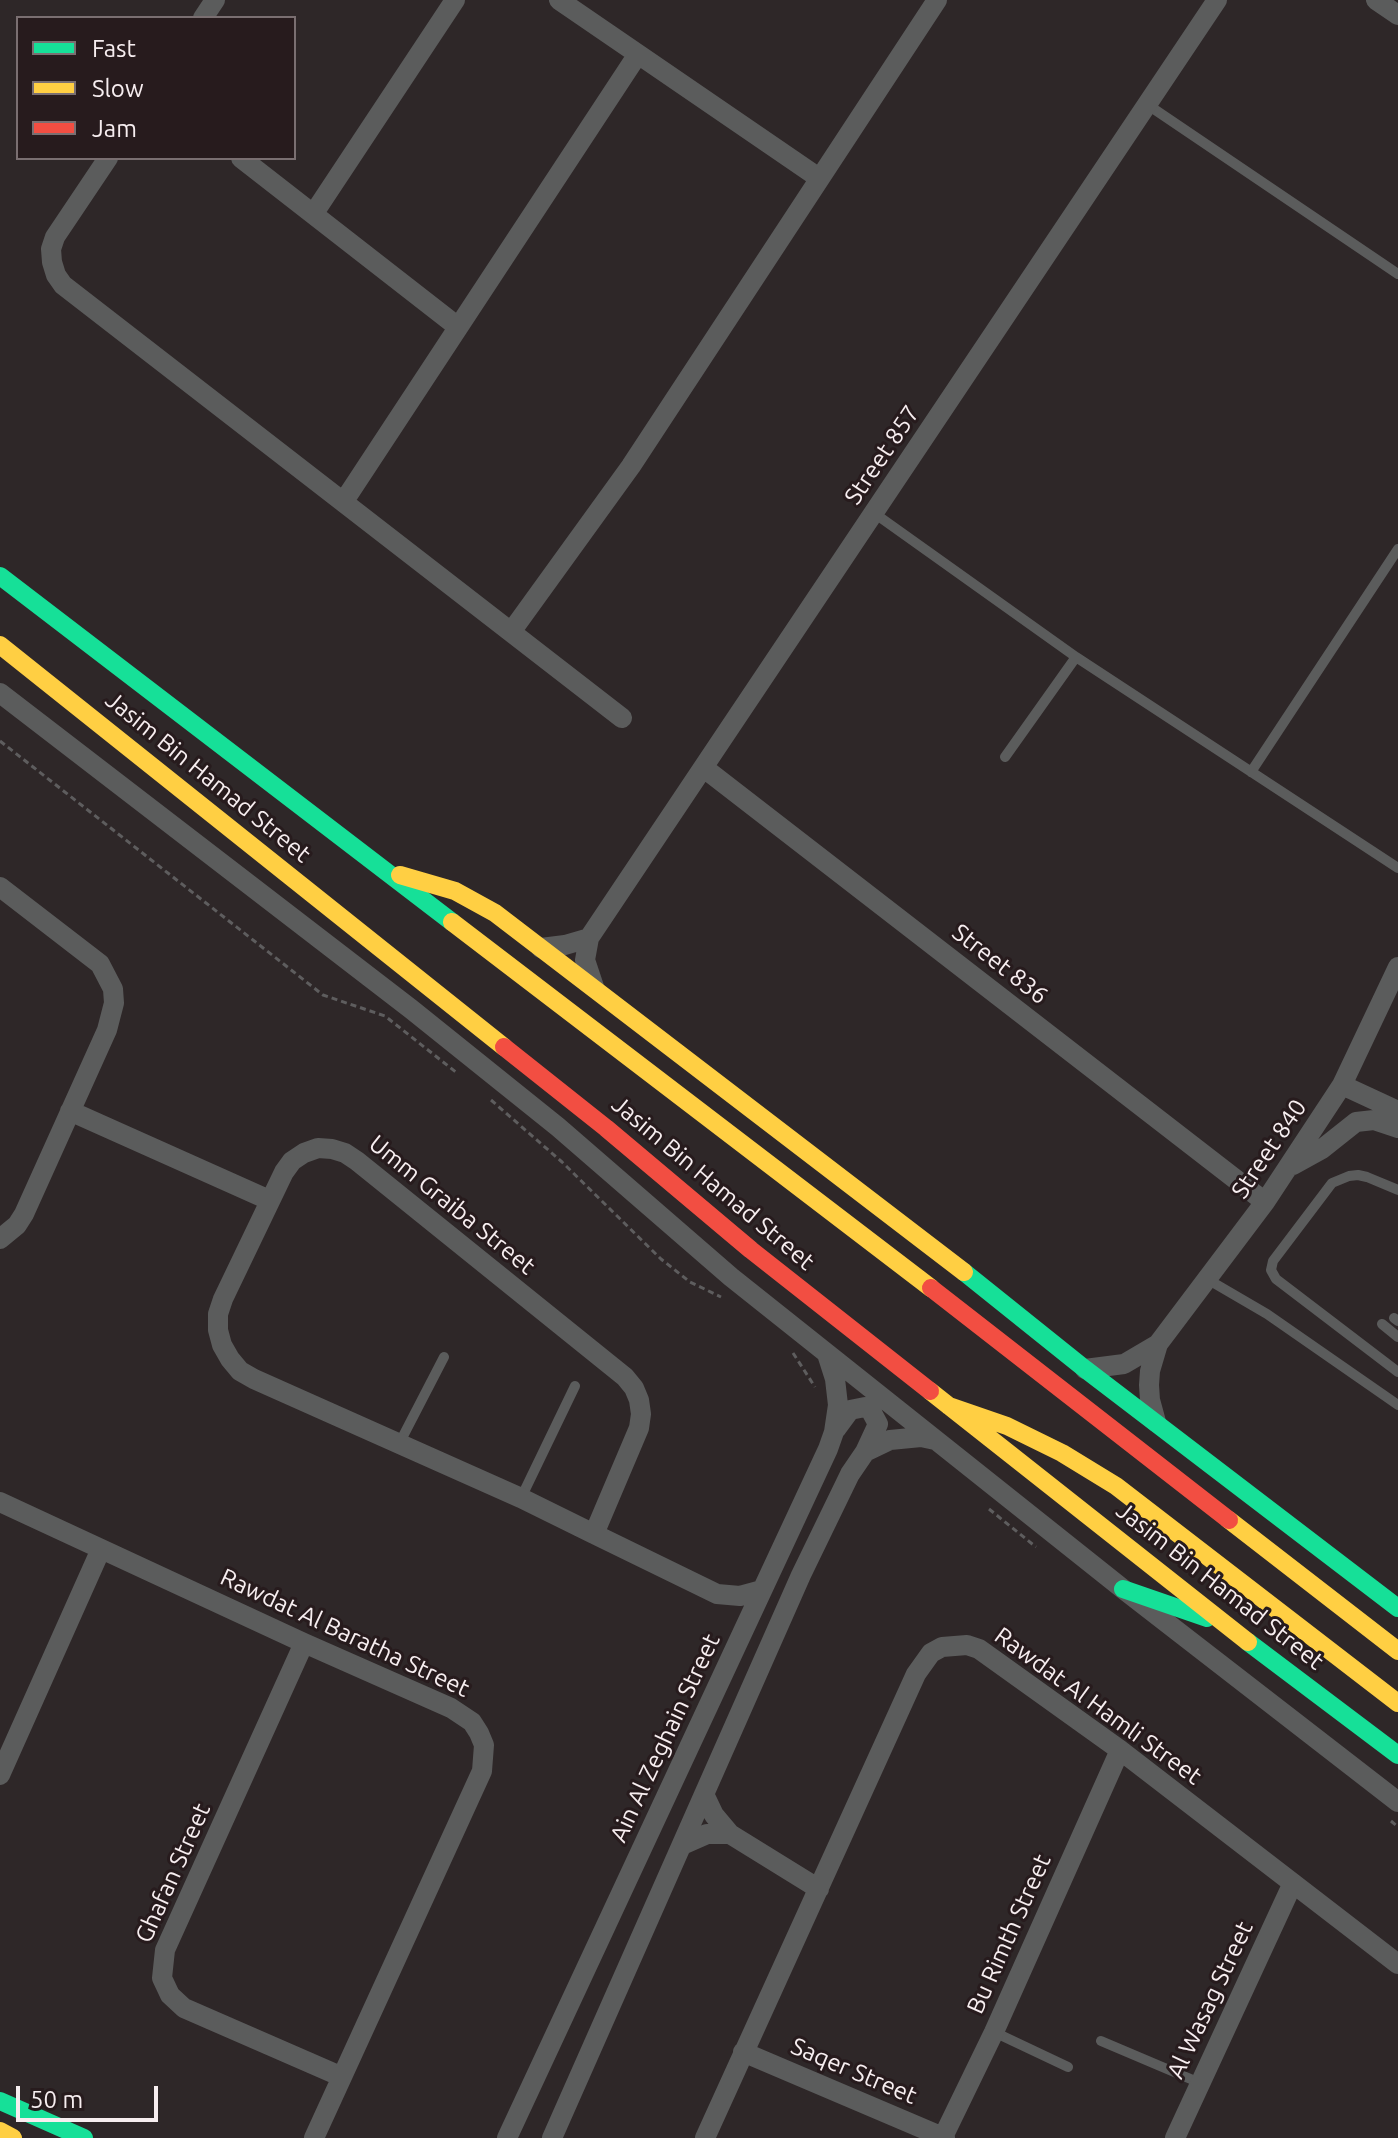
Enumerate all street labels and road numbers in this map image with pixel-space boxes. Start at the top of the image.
street label: Street 857 [838,400,926,510]
street label: Jasim Bin Hamad Street [100,685,316,869]
street label: Street 836 [947,918,1053,1010]
street label: Jasim Bin Hamad Street [606,1090,820,1276]
street label: Street 840 [1225,1094,1313,1204]
street label: Umm Graiba Street [363,1129,541,1281]
street label: Jasim Bin Hamad Street [1110,1496,1330,1676]
street label: Rawdat Al Baratha Street [216,1563,474,1703]
street label: Rawdat Al Hamli Street [989,1621,1207,1791]
street label: Ain Al Zeghain Street [604,1629,726,1847]
street label: Ghafan Street [129,1799,217,1947]
street label: Bu Rimth Street [961,1850,1057,2018]
street label: Al Wasag Street [1161,1917,1259,2083]
street label: Saqer Street [787,2032,921,2110]

